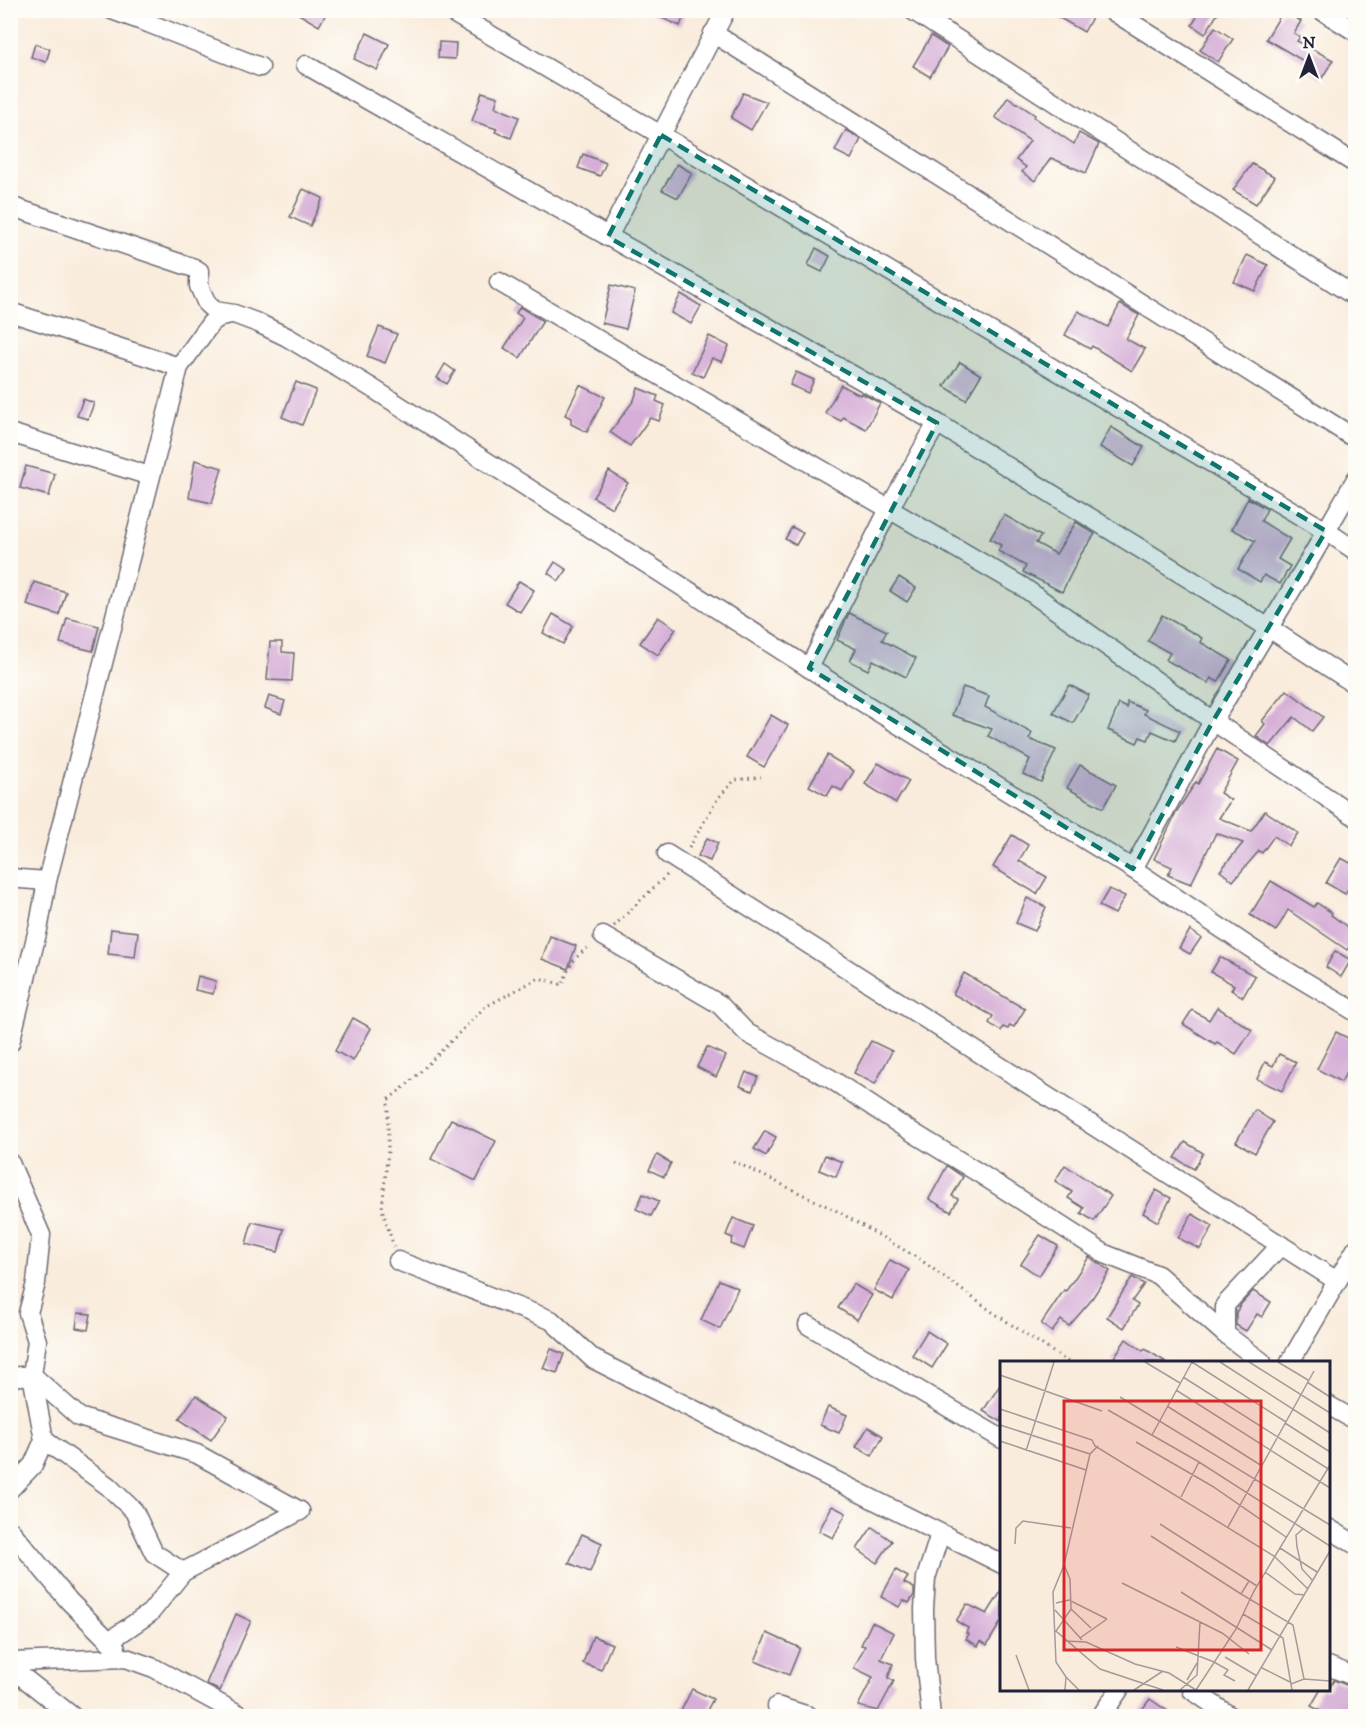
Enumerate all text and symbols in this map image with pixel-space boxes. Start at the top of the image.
north arrow [1279,27,1339,87]
text: N [1302,33,1316,53]
inset map [1000,1361,1330,1691]

